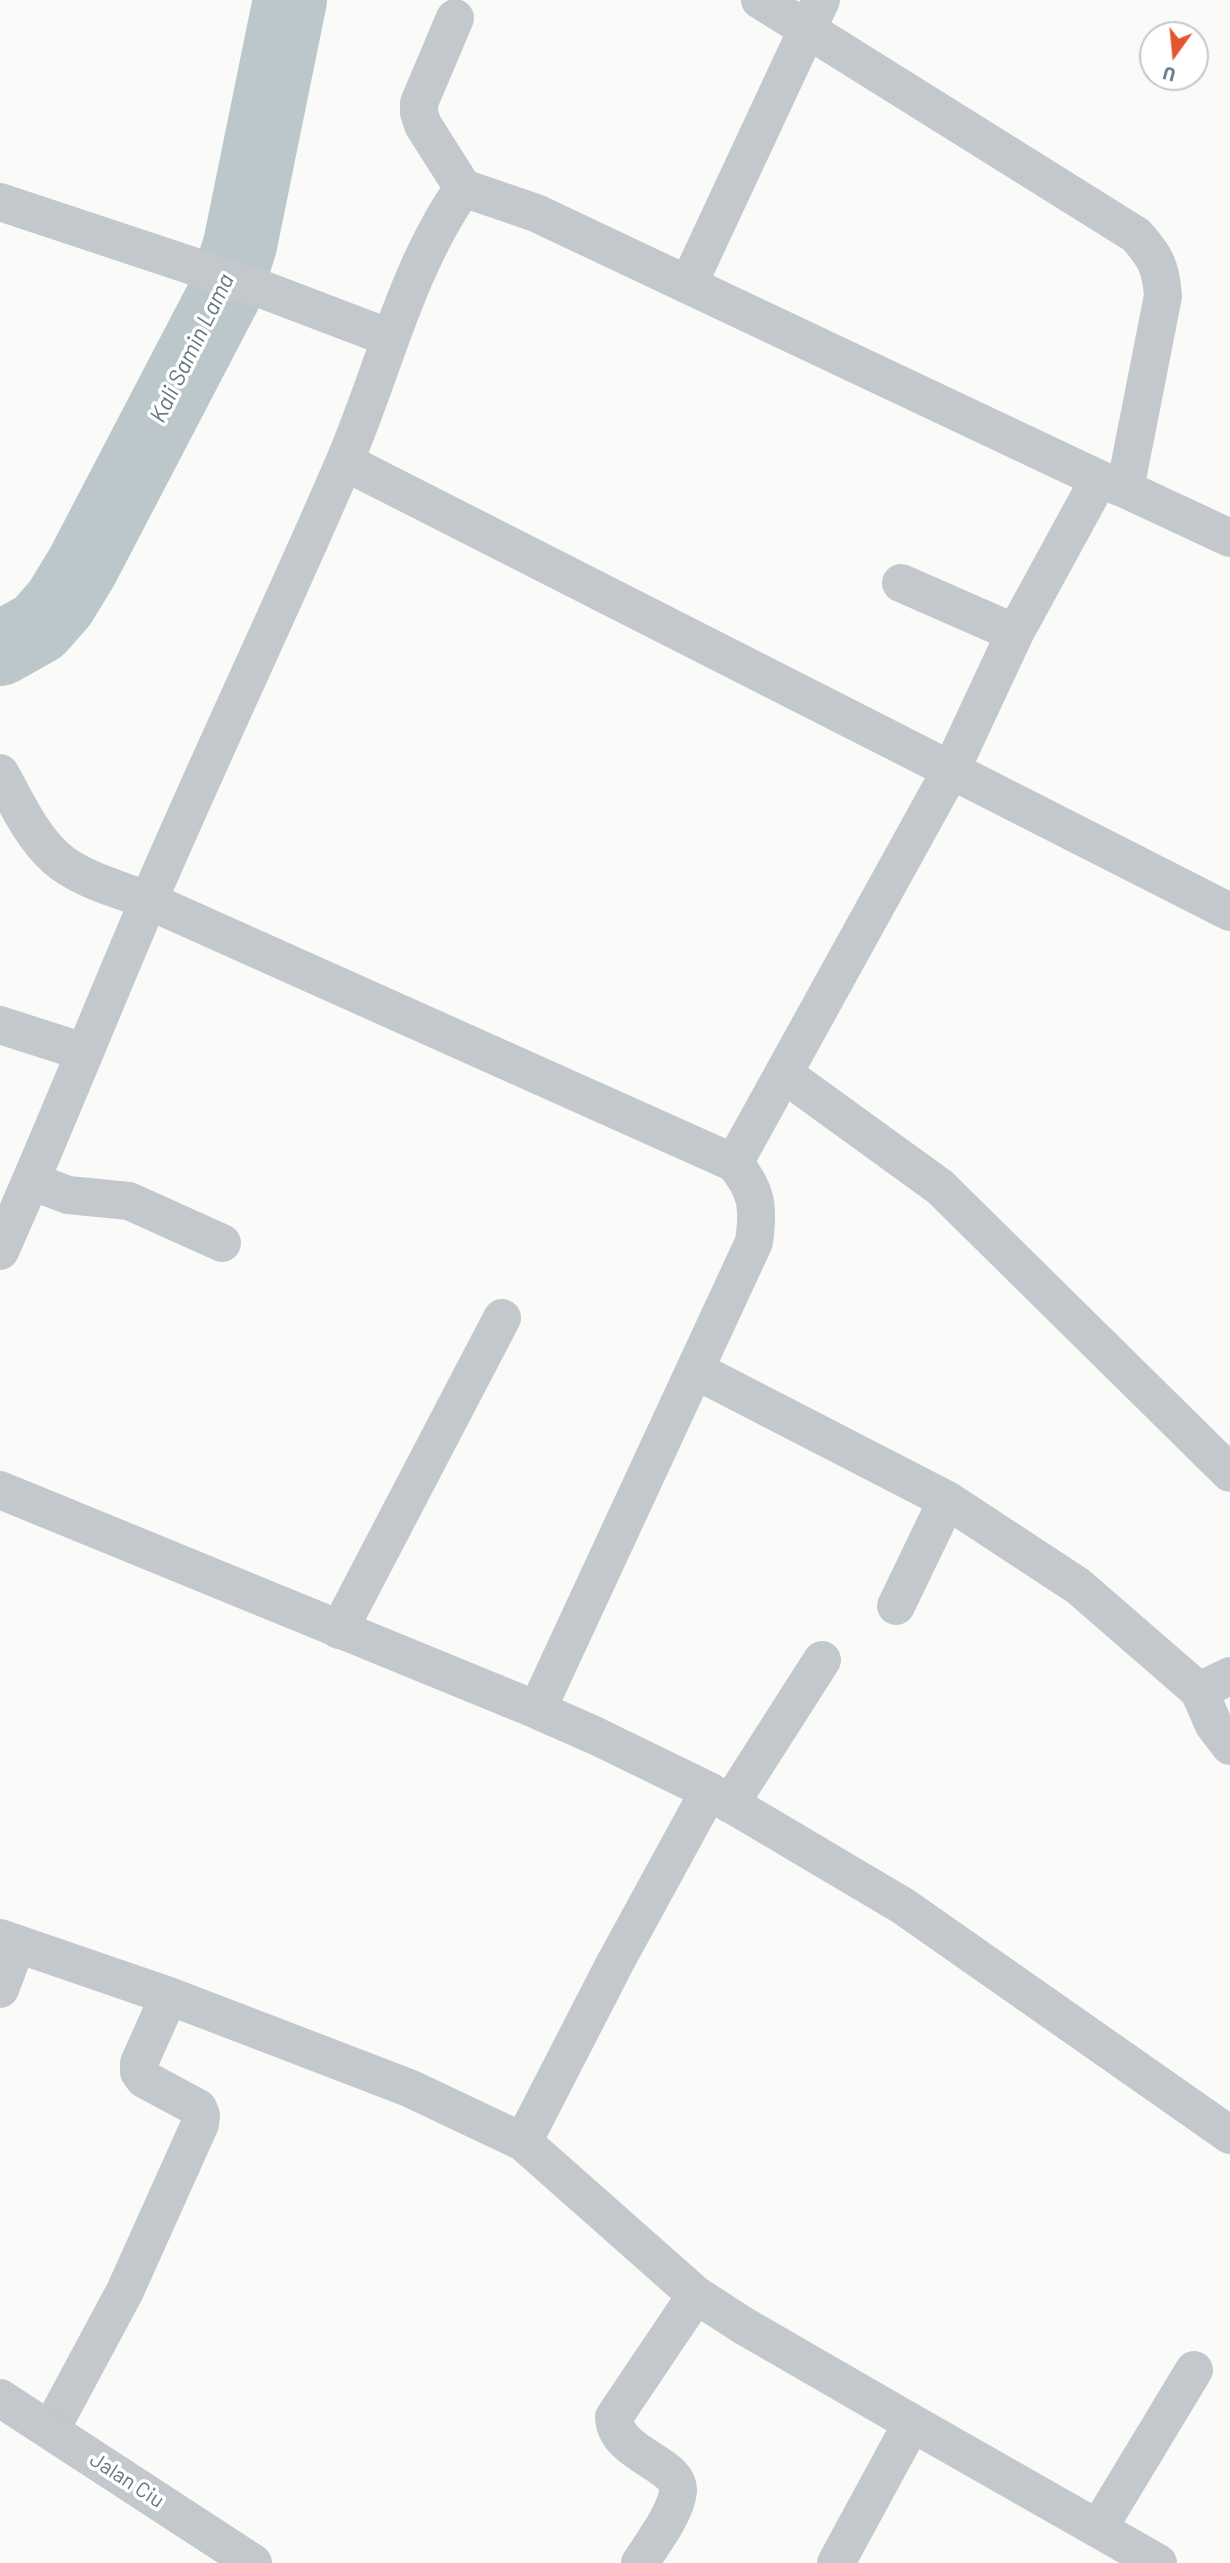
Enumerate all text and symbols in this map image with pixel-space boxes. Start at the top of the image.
north arrow [1139,21,1209,91]
text: U [1160,62,1178,87]
water label: Kali Samin Lama [144,269,240,427]
street label: Jalan Ciu [85,2447,169,2513]

